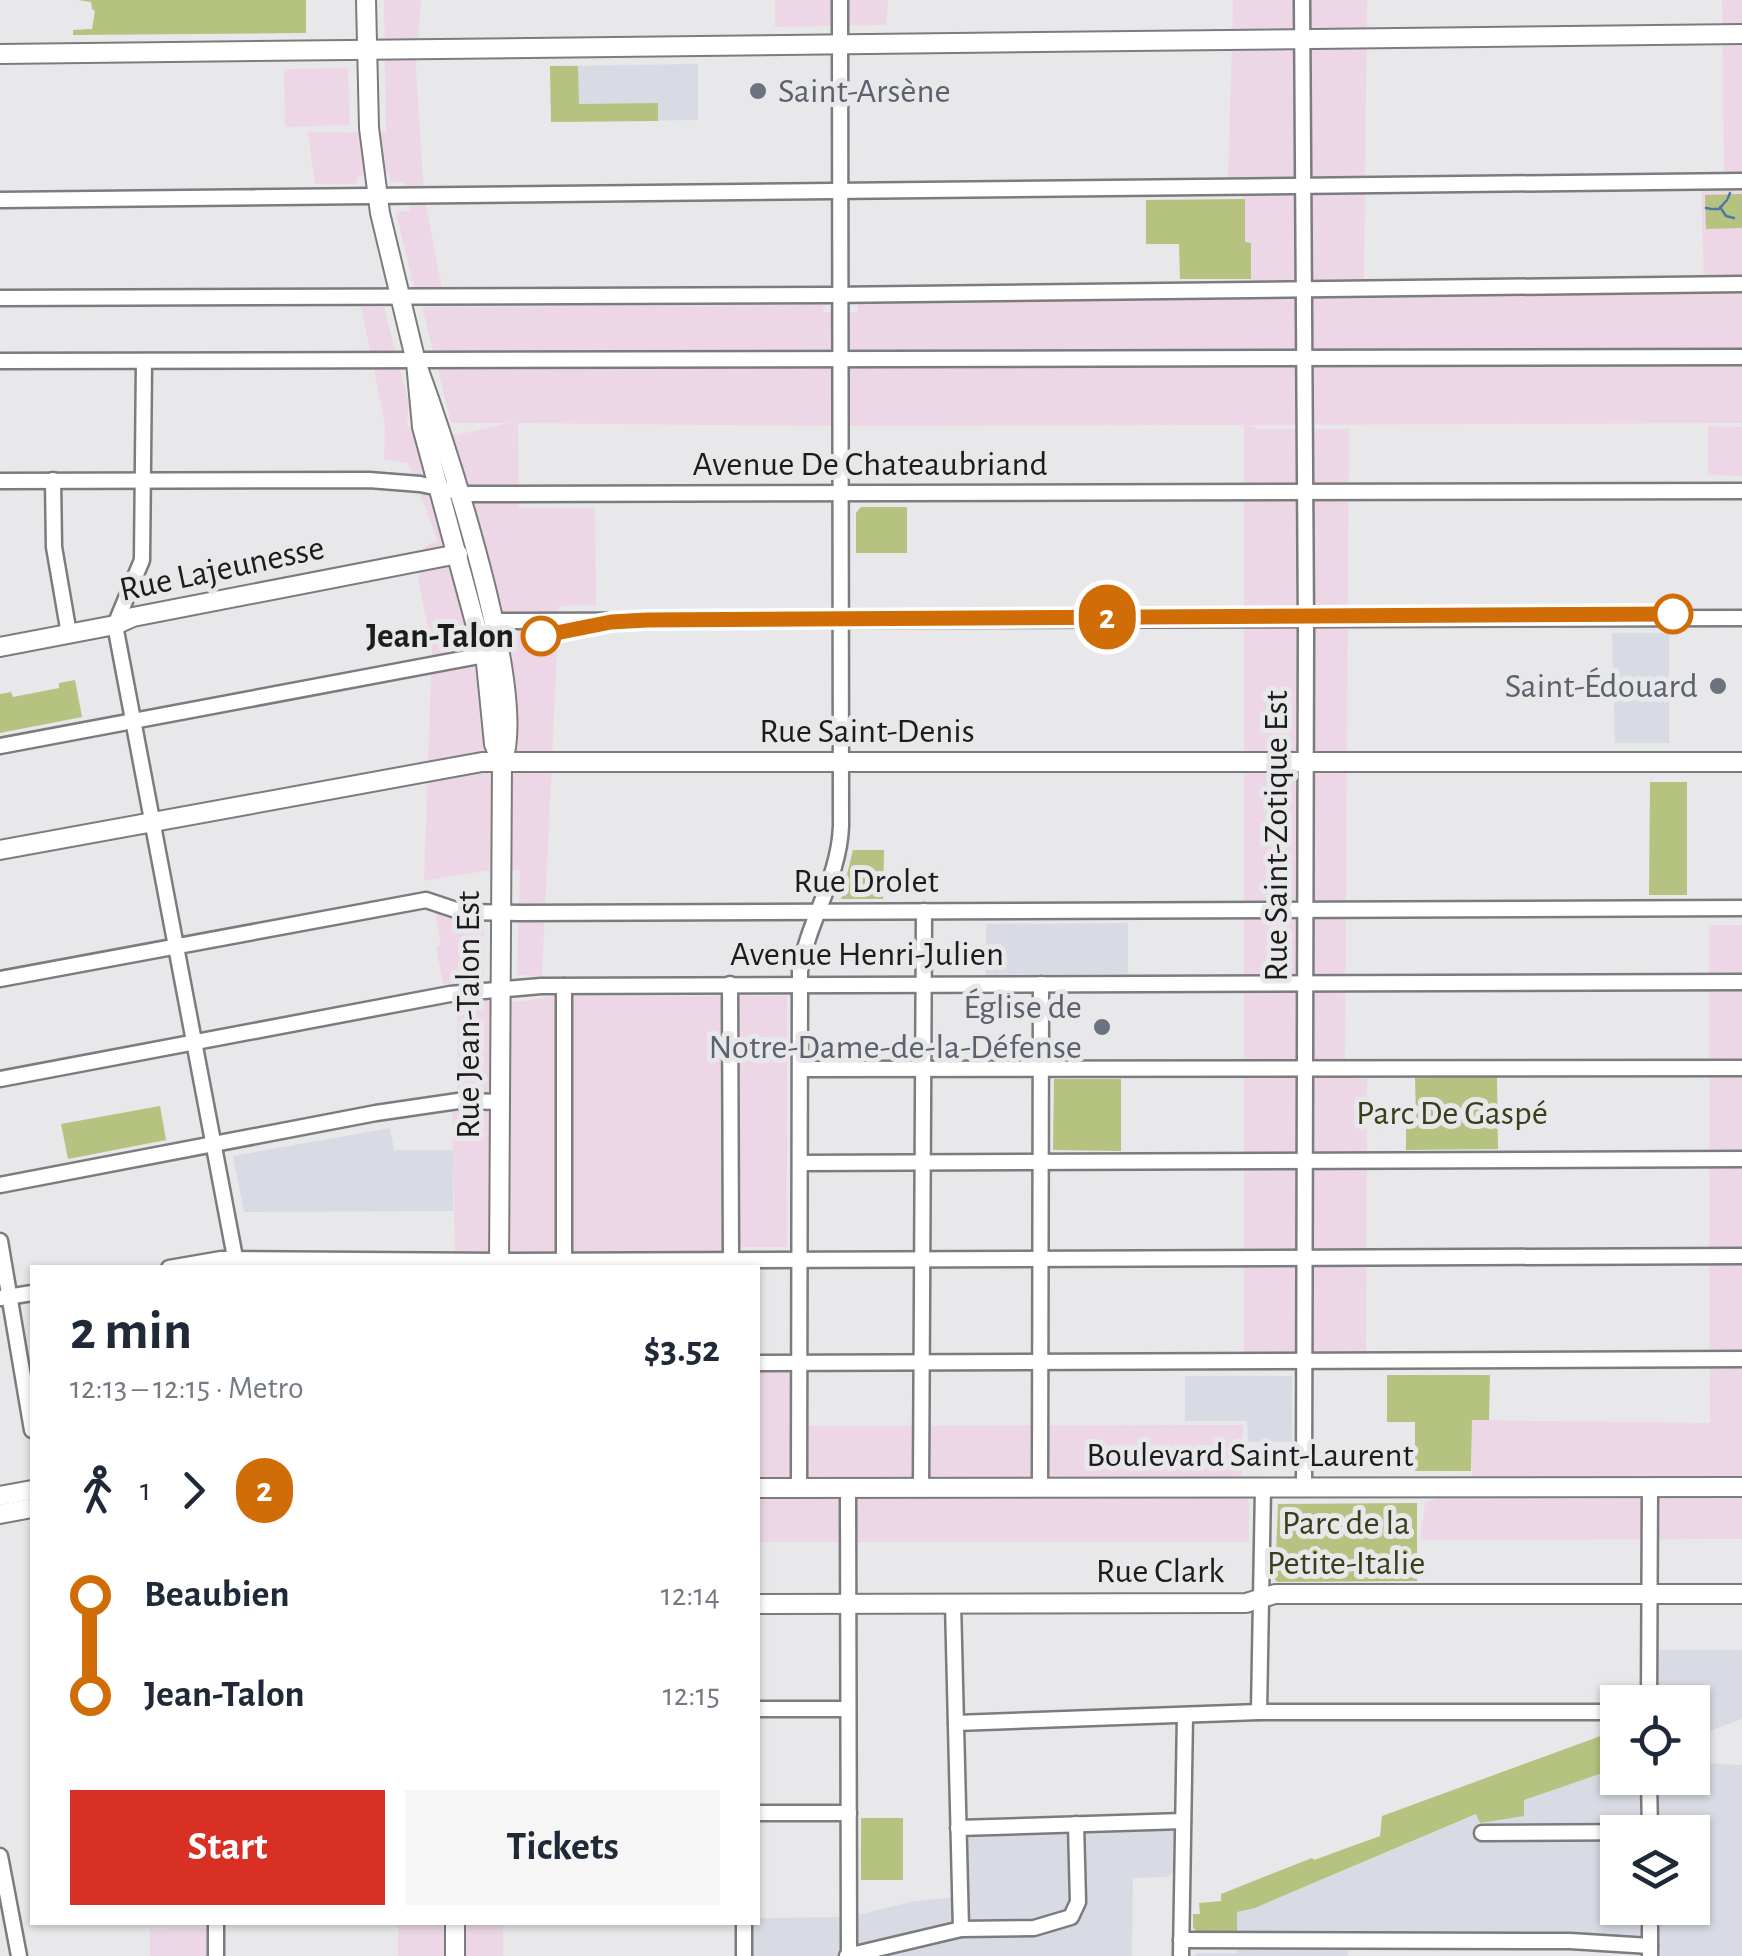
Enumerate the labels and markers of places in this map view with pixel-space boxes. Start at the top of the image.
place label: Saint-Arsène [778,74,951,109]
marker: Saint-Arsène [747,80,769,102]
unlabelled marker [1654,595,1692,633]
marker: Jean-Talon [522,617,560,655]
place label: Jean-Talon [366,619,514,654]
place label: Saint-Édouard [1505,667,1698,704]
marker: Saint-Édouard [1707,675,1729,697]
place label: Église de Notre-Dame-de-la-Défense [709,988,1082,1065]
marker: Église de Notre-Dame-de-la-Défense [1091,1016,1113,1038]

